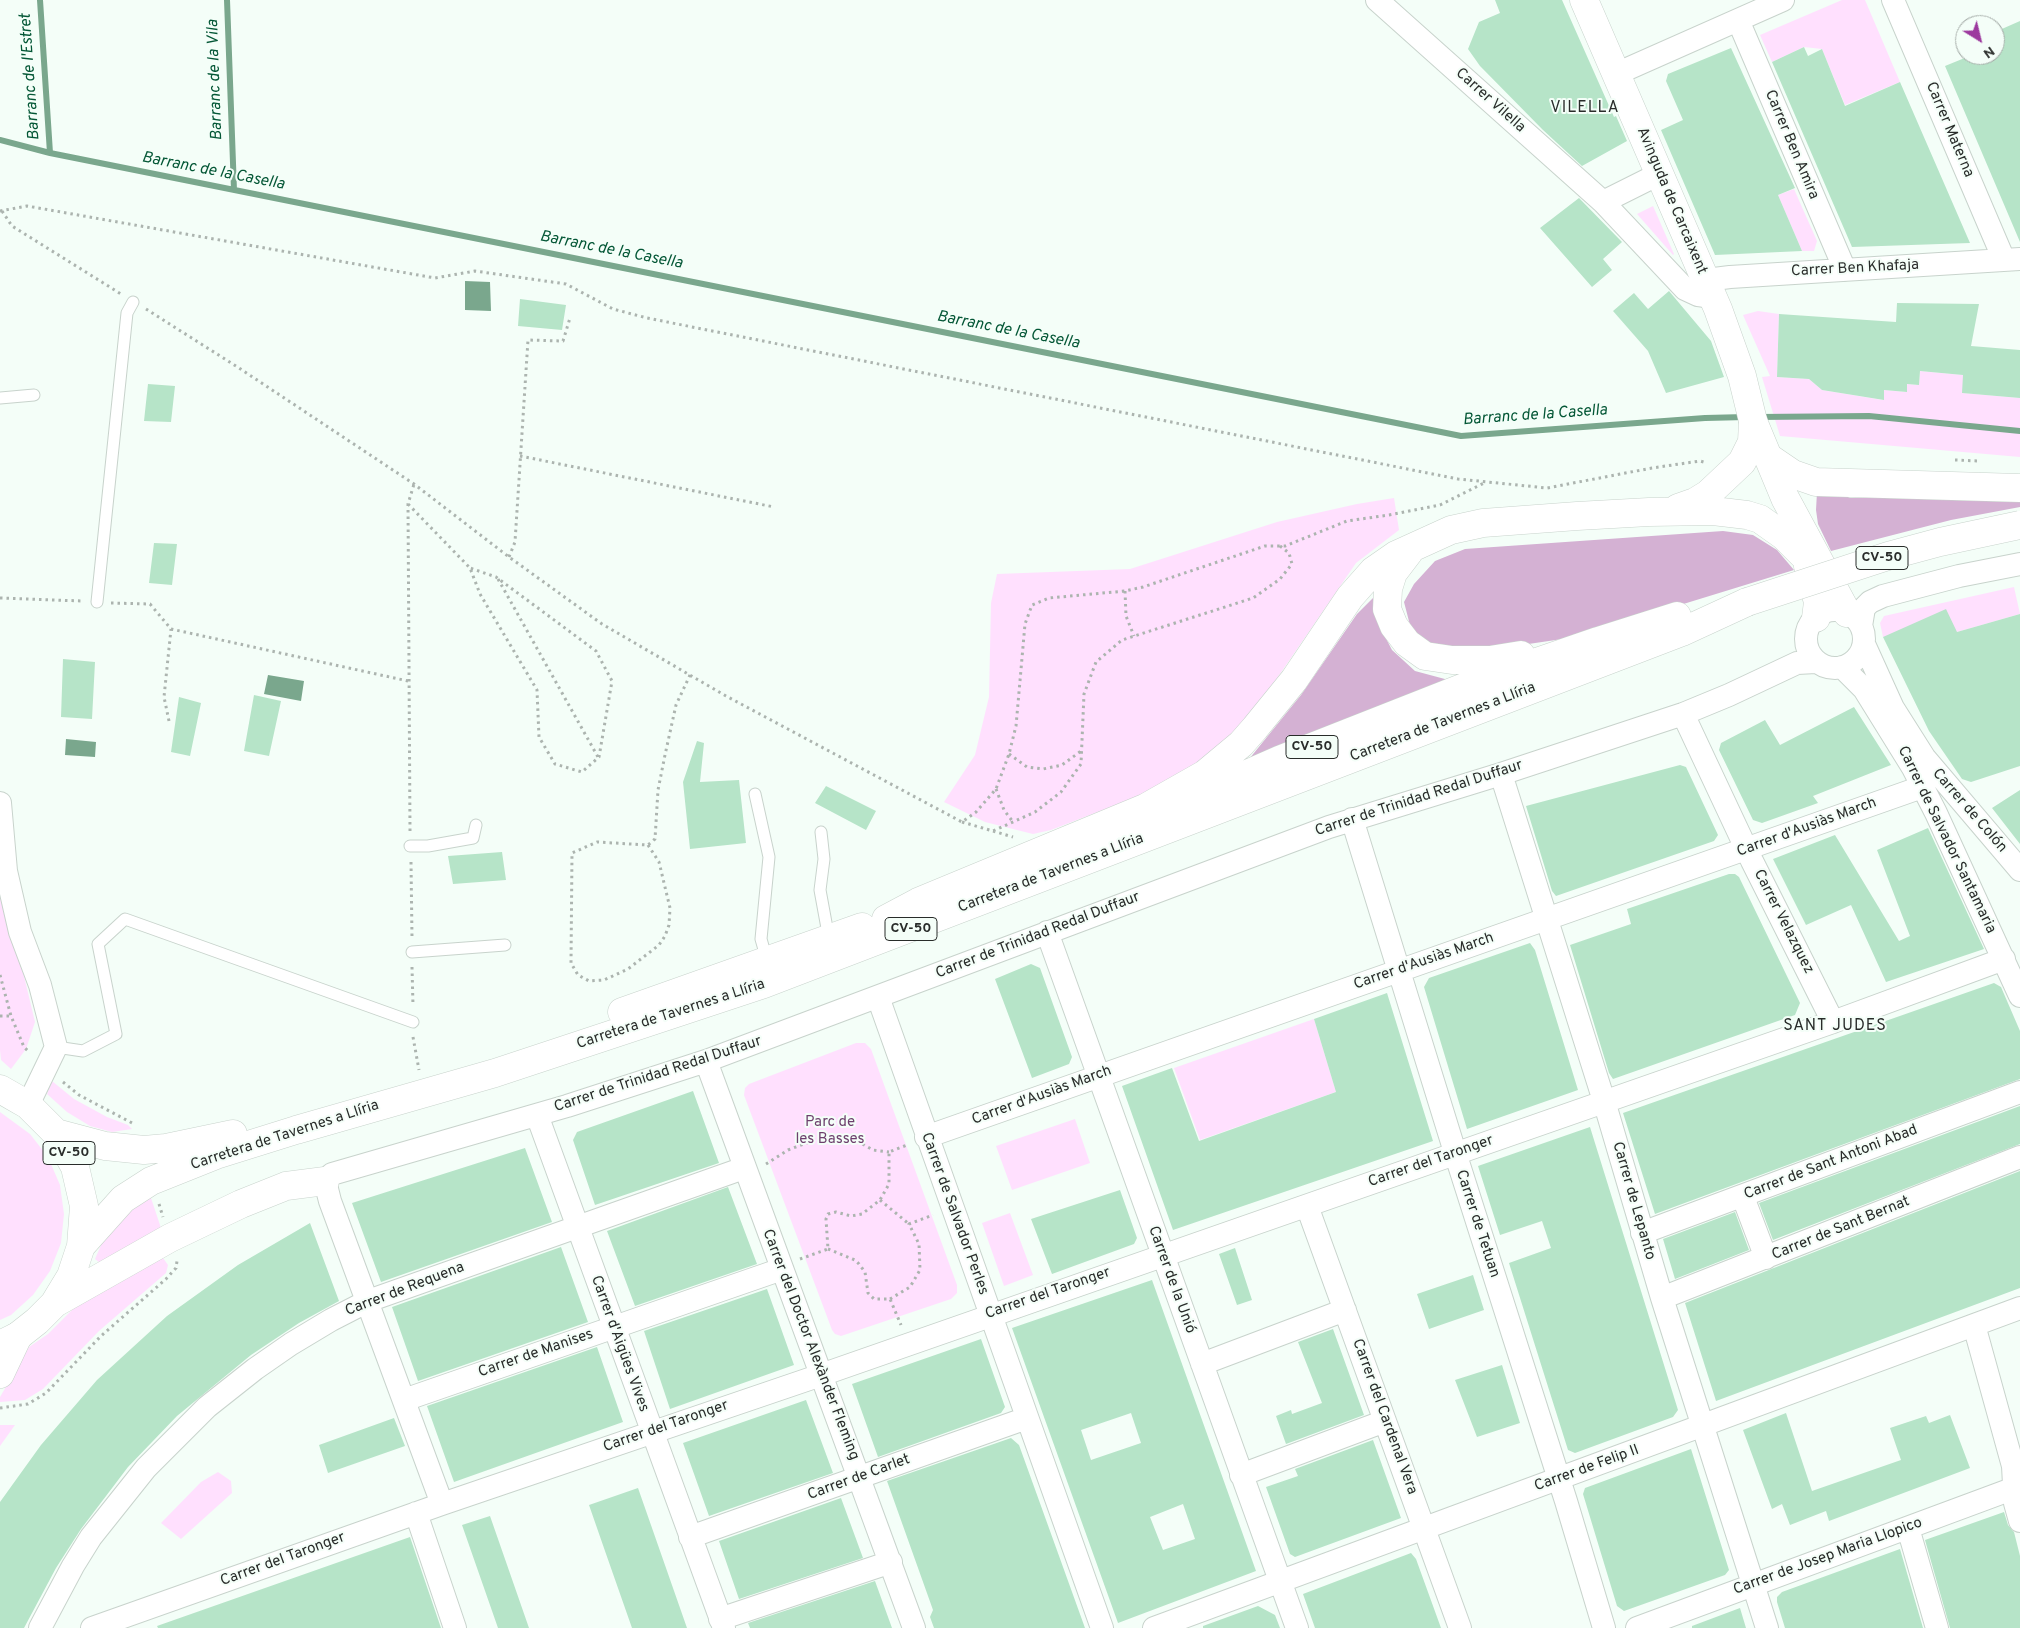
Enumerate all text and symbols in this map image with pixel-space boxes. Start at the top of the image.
water label: Barranc de l'Estret [17,13,45,141]
north arrow [1955,15,2005,65]
water label: Barranc de la Vila [204,19,228,141]
text: N [1979,42,1998,62]
street label: Carrer Vilella [1451,65,1529,137]
street label: Carrer Materna [1921,80,1977,180]
street label: Carrer Ben Amira [1760,88,1822,202]
district label: VILELLA [1549,99,1621,119]
street label: Avinguda de Carcaixent [1632,125,1710,277]
water label: Barranc de la Casella [140,149,286,195]
water label: Barranc de la Casella [538,228,684,274]
street label: Carrer Ben Khafaja [1791,257,1919,281]
water label: Barranc de la Casella [935,308,1081,354]
water label: Barranc de la Casella [1462,401,1608,431]
road number: CV-50 [1856,546,1908,570]
street label: Carretera de Tavernes a Llíria [1348,679,1538,767]
road number: CV-50 [1286,736,1338,759]
street label: Carrer de Salvador Santamaria [1893,743,1999,937]
street label: Carrer de Trinidad Redal Duffaur [1313,757,1525,841]
street label: Carrer de Colón [1928,765,2010,857]
street label: Carrer d'Ausiàs March [1735,794,1879,862]
street label: Carretera de Tavernes a Llíria [956,830,1146,918]
street label: Carrer Velazquez [1749,867,1817,977]
street label: Carrer de Trinidad Redal Duffaur [933,889,1143,983]
road number: CV-50 [885,918,937,941]
street label: Carrer d'Ausiàs March [1351,930,1497,994]
street label: Carretera de Tavernes a Llíria [575,976,767,1054]
district label: SANT JUDES [1782,1017,1888,1037]
street label: Carrer de Trinidad Redal Duffaur [552,1033,764,1117]
street label: Carrer d'Ausiàs March [970,1062,1114,1130]
street label: Carretera de Tavernes a Llíria [189,1097,381,1175]
park label: Parc de les Basses [795,1114,865,1149]
street label: Carrer de Sant Antoni Abad [1742,1122,1920,1204]
street label: Carrer de Salvador Perles [916,1130,992,1298]
street label: Carrer del Taronger [1366,1132,1496,1192]
street label: Carrer de Lepanto [1608,1140,1658,1262]
road number: CV-50 [43,1142,95,1164]
street label: Carrer de Tetuan [1451,1168,1503,1280]
street label: Carrer de Sant Bernat [1770,1193,1912,1265]
street label: Carrer de la Unió [1143,1224,1199,1336]
street label: Carrer del Doctor Alexànder Fleming [758,1227,862,1463]
street label: Carrer de Requena [343,1259,467,1321]
street label: Carrer del Taronger [983,1264,1113,1324]
street label: Carrer d'Aigües Vives [586,1273,652,1415]
street label: Carrer de Manises [476,1326,596,1382]
street label: Carrer del Cardenal Vera [1347,1337,1421,1497]
street label: Carrer del Taronger [601,1397,731,1457]
street label: Carrer de Felip II [1532,1442,1642,1496]
street label: Carrer de Carlet [805,1451,913,1505]
street label: Carrer de Josep Maria Llopico [1731,1514,1925,1600]
street label: Carrer del Taronger [218,1529,348,1591]

